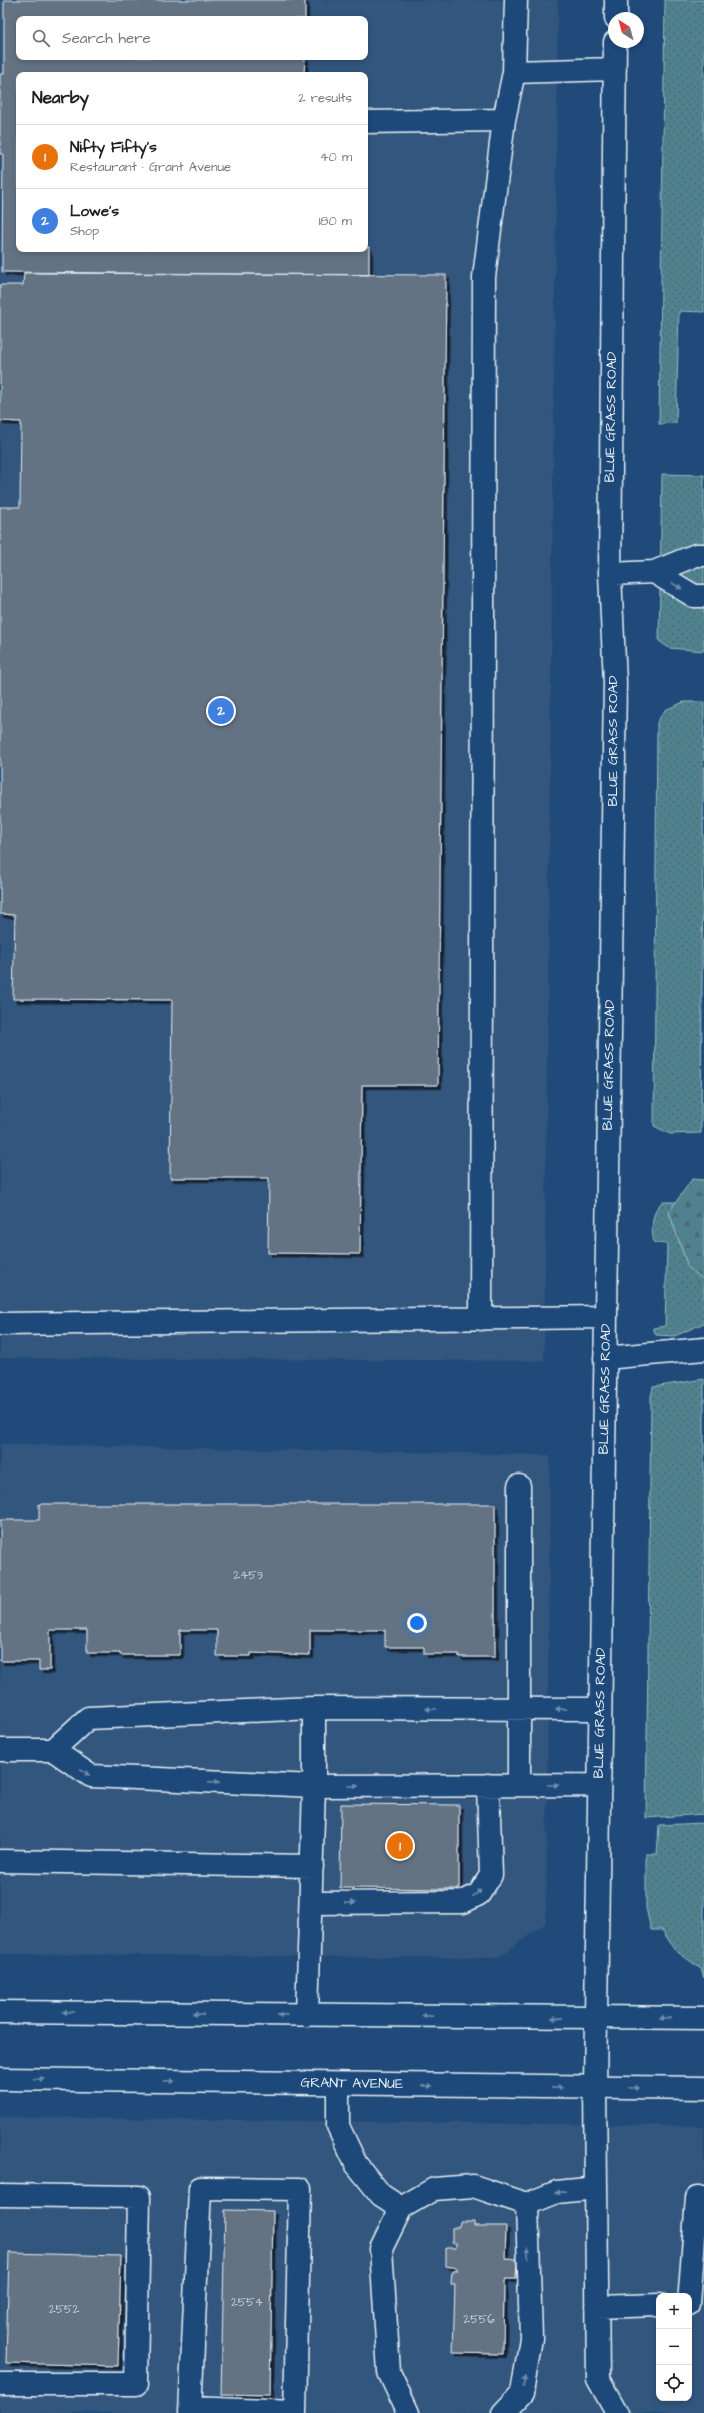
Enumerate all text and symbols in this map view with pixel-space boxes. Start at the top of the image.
north arrow [608,12,644,48]
search box [16,16,368,60]
icon: search [30,27,52,49]
text: Search here [62,28,151,49]
text: Nearby [32,86,89,110]
text: 2 results [298,89,352,107]
text: Nifty Fifty's [70,137,157,158]
text: 1 [44,148,46,166]
text: 40 m [320,148,352,166]
text: Restaurant · Grant Avenue [70,158,231,176]
text: Lowe's [70,201,119,222]
text: 2 [41,212,49,230]
text: 180 m [318,212,352,230]
text: Shop [70,222,99,240]
street label: BLUE GRASS ROAD [600,351,622,483]
one-way arrow [672,582,682,590]
street label: BLUE GRASS ROAD [603,675,623,807]
pin: 2 [208,696,234,726]
street label: BLUE GRASS ROAD [598,999,620,1131]
street label: BLUE GRASS ROAD [594,1323,616,1455]
house number: 2453 [233,1567,263,1584]
your location [407,1613,427,1633]
street label: BLUE GRASS ROAD [589,1647,611,1779]
one-way arrow [424,1706,437,1712]
one-way arrow [554,1706,567,1712]
one-way arrow [80,1768,90,1776]
one-way arrow [208,1778,220,1785]
one-way arrow [547,1782,560,1788]
one-way arrow [347,1783,360,1789]
pin: 1 [387,1831,413,1861]
one-way arrow [472,1889,482,1898]
one-way arrow [344,1900,357,1906]
one-way arrow [61,2009,74,2015]
one-way arrow [191,2011,204,2017]
one-way arrow [276,2012,289,2018]
one-way arrow [421,2013,433,2020]
one-way arrow [550,2015,563,2021]
one-way arrow [658,2015,671,2021]
street label: GRANT AVENUE [300,2073,404,2094]
one-way arrow [33,2076,46,2082]
one-way arrow [163,2078,176,2084]
one-way arrow [421,2082,433,2089]
one-way arrow [551,2084,563,2091]
one-way arrow [628,2085,641,2091]
one-way arrow [554,2189,567,2195]
one-way arrow [525,2246,531,2259]
map controls [656,2293,692,2401]
button: + [656,2293,692,2329]
house number: 2554 [231,2294,263,2311]
house number: 2552 [49,2301,79,2318]
house number: 2556 [463,2311,495,2328]
button: − [656,2329,692,2365]
button: locate [656,2365,692,2401]
one-way arrow [521,2376,527,2388]

